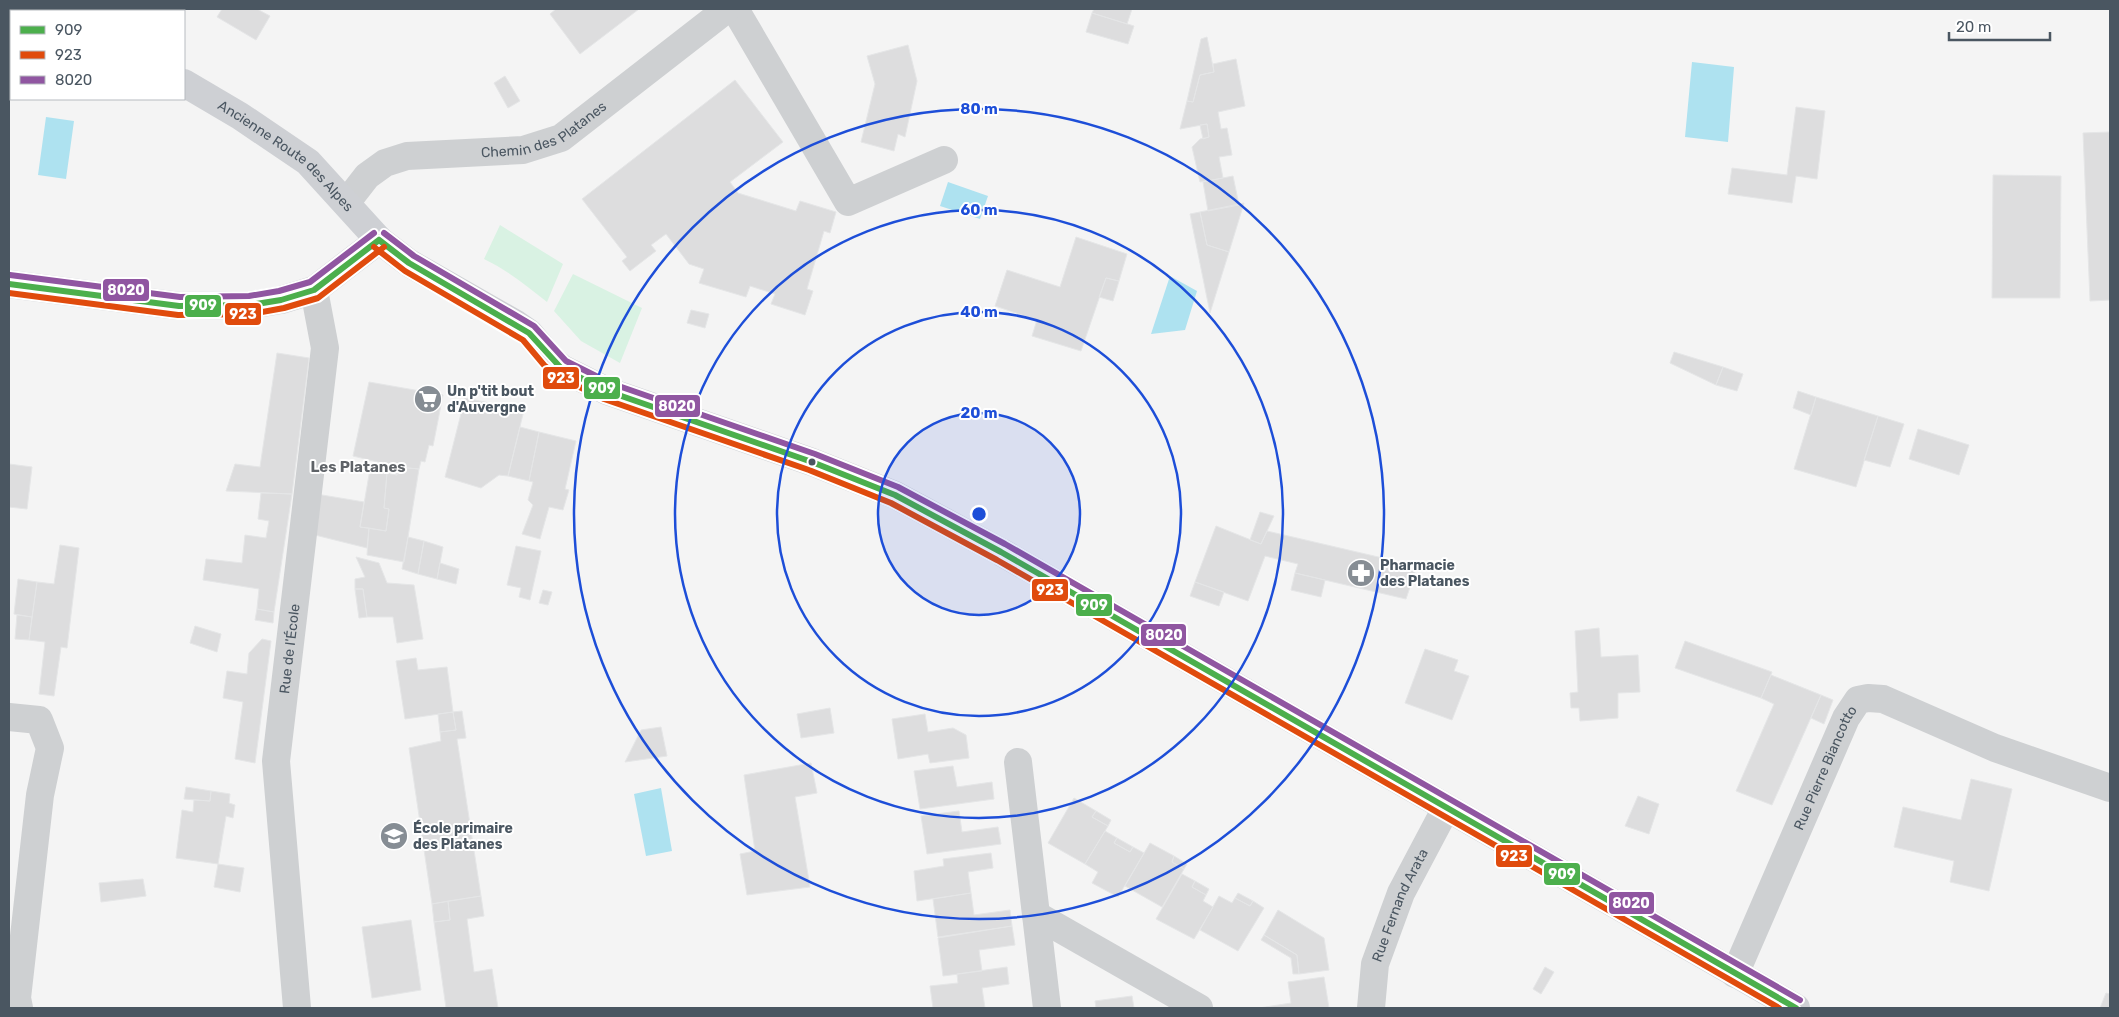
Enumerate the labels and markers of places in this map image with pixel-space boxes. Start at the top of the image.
place label: Un p'tit bout d'Auvergne [447,383,534,416]
supermarket icon: Un p'tit bout d'Auvergne [413,384,443,414]
unlabelled marker [807,457,817,467]
centre of rings [970,505,988,523]
place label: Pharmacie des Platanes [1380,557,1470,590]
pharmacy icon: Pharmacie des Platanes [1346,558,1376,588]
place label: École primaire des Platanes [413,819,513,853]
school or university icon: École primaire des Platanes [379,821,409,851]

